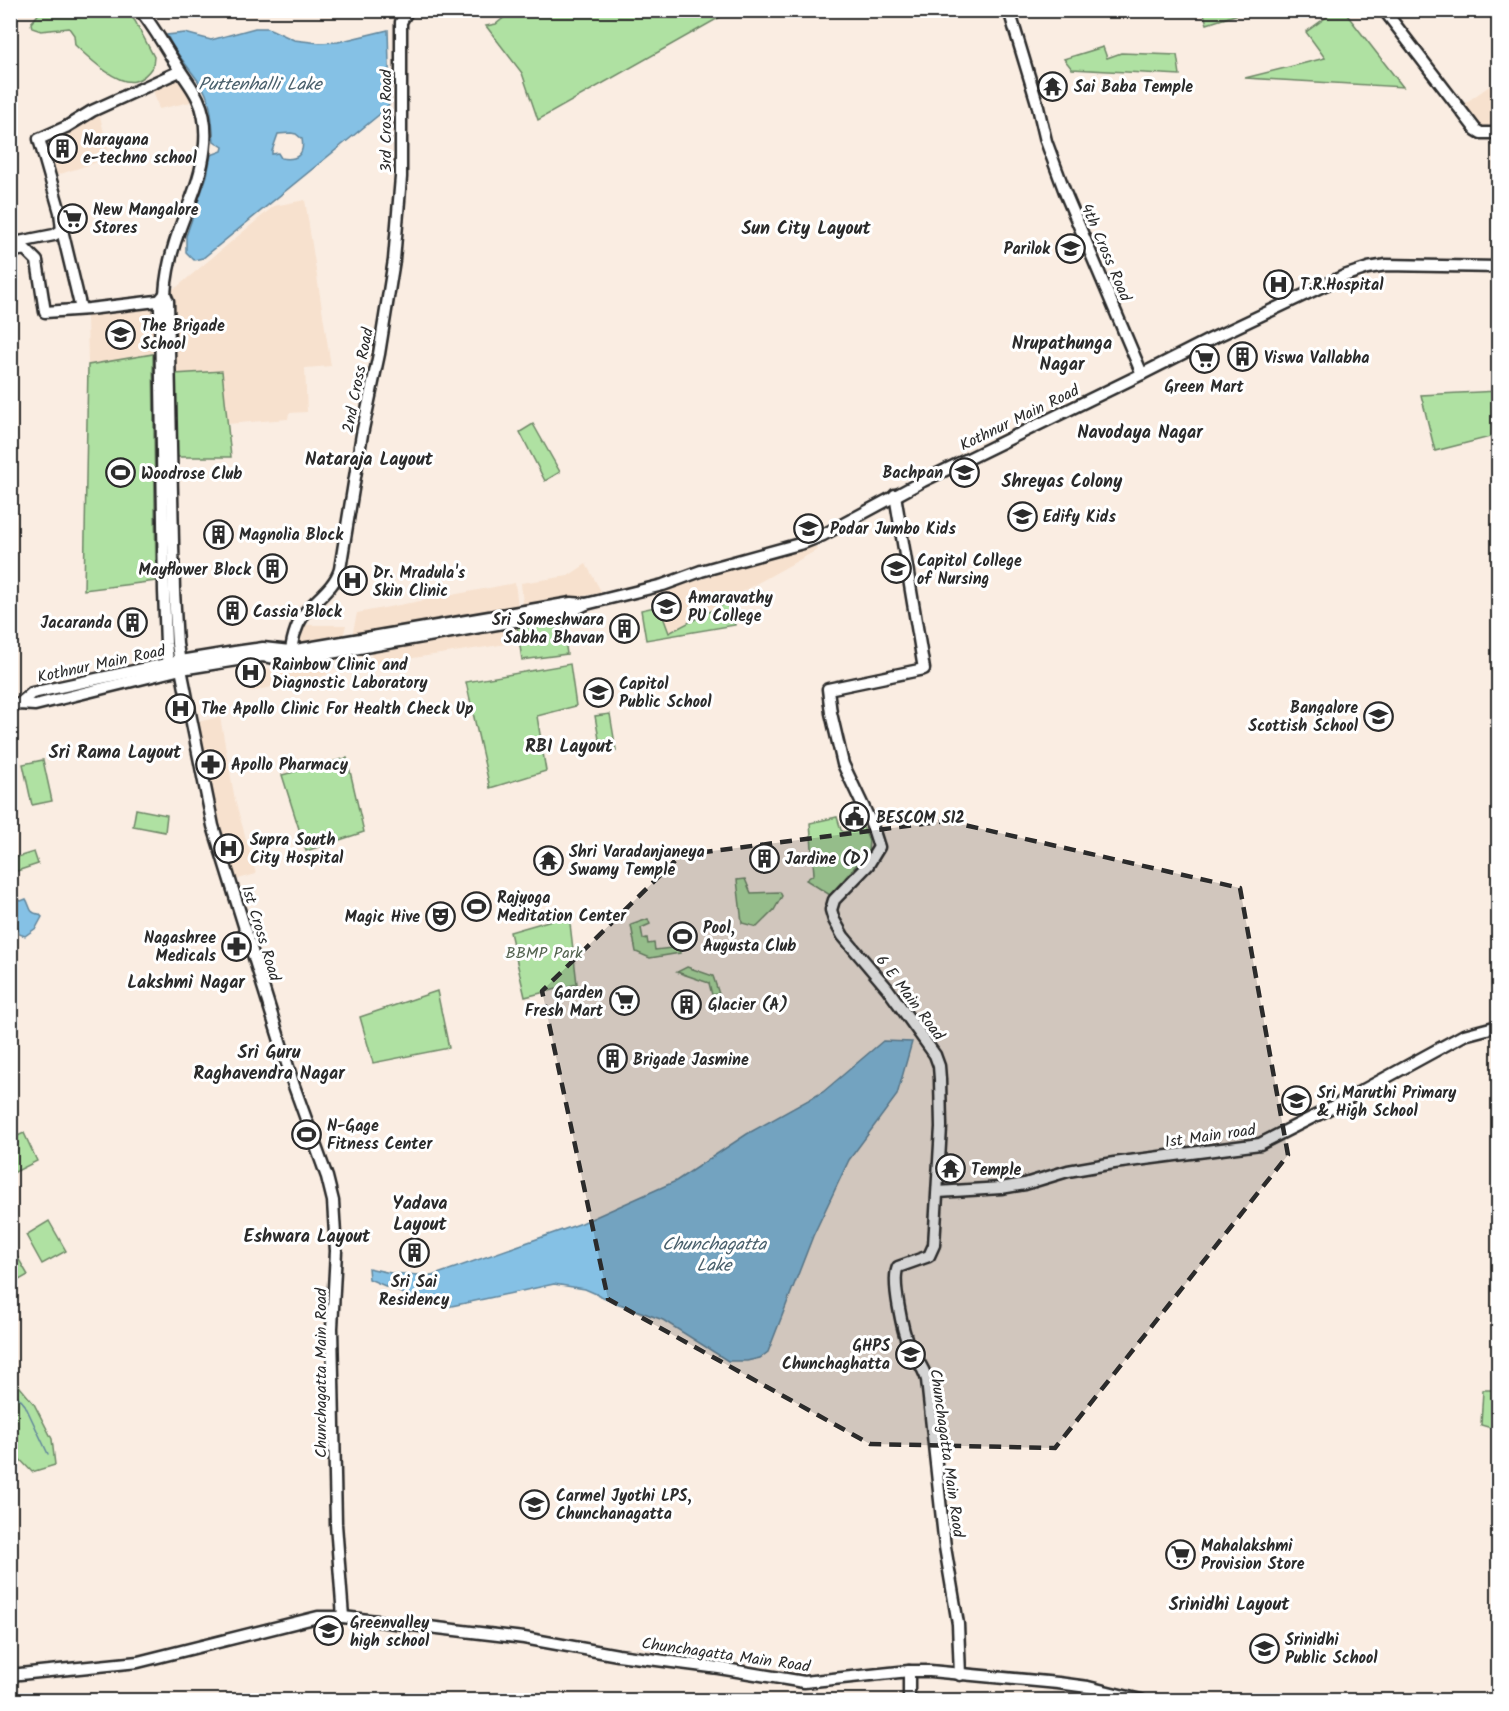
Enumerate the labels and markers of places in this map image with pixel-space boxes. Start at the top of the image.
temple icon: Sai Baba Temple [1037,70,1069,102]
place label: Sai Baba Temple [1074,75,1193,100]
place label: Narayana e-techno school [83,128,197,171]
building icon: Narayana e-techno school [46,132,78,164]
place label: New Mangalore Stores [93,198,199,241]
supermarket icon: New Mangalore Stores [56,202,88,234]
school or university icon: Parilok [1055,232,1087,264]
place label: Parilok [1004,237,1051,262]
hospital icon: T.R.Hospital [1263,268,1295,300]
place label: T.R.Hospital [1300,273,1384,298]
place label: The Brigade School [141,314,225,357]
school or university icon: The Brigade School [104,318,136,350]
building icon: Viswa Vallabha [1227,341,1259,373]
supermarket icon: Green Mart [1188,342,1220,374]
place label: Viswa Vallabha [1264,346,1369,371]
place label: Green Mart [1164,375,1244,400]
school or university icon: Bachpan [948,456,980,488]
sports icon: Woodrose Club [104,457,136,489]
place label: Bachpan [882,461,943,486]
place label: Woodrose Club [141,462,242,487]
school or university icon: Edify Kids [1006,500,1038,532]
place label: Edify Kids [1043,505,1116,530]
school or university icon: Podar Jumbo Kids [793,512,825,544]
place label: Podar Jumbo Kids [830,517,956,542]
building icon: Magnolia Block [202,518,234,550]
place label: Magnolia Block [239,523,344,548]
place label: Capitol College of Nursing [917,549,1022,592]
building icon: Mayflower Block [256,553,288,585]
school or university icon: Capitol College of Nursing [880,553,912,585]
place label: Mayflower Block [139,558,252,583]
place label: Dr. Mradula's Skin Clinic [373,561,466,604]
hospital icon: Dr. Mradula's Skin Clinic [336,565,368,597]
place label: Amaravathy PU College [688,586,773,629]
school or university icon: Amaravathy PU College [651,590,683,622]
building icon: Cassia Block [216,595,248,627]
place label: Cassia Block [253,600,343,625]
building icon: Jacaranda [117,606,149,638]
place label: Sri Someshwara Sabha Bhavan [492,608,604,651]
place label: Jacaranda [40,611,112,636]
building icon: Sri Someshwara Sabha Bhavan [609,612,641,644]
place label: Rainbow Clinic and Diagnostic Laboratory [272,653,428,696]
hospital icon: Rainbow Clinic and Diagnostic Laboratory [235,657,267,689]
place label: Capitol Public School [619,672,712,715]
school or university icon: Capitol Public School [582,676,614,708]
hospital icon: The Apollo Clinic For Health Check Up [164,692,196,724]
place label: Bangalore Scottish School [1248,696,1359,739]
place label: The Apollo Clinic For Health Check Up [201,697,474,722]
school or university icon: Bangalore Scottish School [1363,700,1395,732]
pharmacy icon: Apollo Pharmacy [194,748,226,780]
place label: Apollo Pharmacy [231,753,349,778]
public building icon: BESCOM S12 [839,801,871,833]
place label: BESCOM S12 [876,806,965,831]
place label: Supra South City Hospital [250,828,344,871]
hospital icon: Supra South City Hospital [213,832,245,864]
place label: Shri Varadanjaneya Swamy Temple [569,840,705,883]
building icon: Jardine (D) [748,842,780,874]
temple icon: Shri Varadanjaneya Swamy Temple [532,844,564,876]
place label: Jardine (D) [785,847,869,872]
place label: Rajyoga Meditation Center [497,886,627,929]
sports icon: Rajyoga Meditation Center [460,890,492,922]
theatre icon: Magic Hive [425,900,457,932]
place label: Magic Hive [345,905,420,930]
place label: Pool, Augusta Club [703,916,796,959]
sports icon: Pool, Augusta Club [666,920,698,952]
place label: Nagashree Medicals [144,926,217,969]
pharmacy icon: Nagashree Medicals [221,930,253,962]
place label: Garden Fresh Mart [525,981,604,1024]
supermarket icon: Garden Fresh Mart [608,985,640,1017]
building icon: Glacier (A) [671,988,703,1020]
place label: Glacier (A) [708,993,788,1018]
building icon: Brigade Jasmine [596,1043,628,1075]
place label: Brigade Jasmine [633,1048,749,1073]
place label: Sri Maruthi Primary & High School [1317,1081,1457,1124]
school or university icon: Sri Maruthi Primary & High School [1280,1085,1312,1117]
place label: N-Gage Fitness Center [327,1114,433,1157]
sports icon: N-Gage Fitness Center [290,1118,322,1150]
temple icon: Temple [934,1153,966,1185]
place label: Temple [971,1158,1021,1183]
building icon: Sri Sai Residency [398,1237,430,1269]
place label: Sri Sai Residency [379,1270,450,1313]
place label: GHPS Chunchaghatta [782,1334,890,1377]
school or university icon: GHPS Chunchaghatta [895,1338,927,1370]
place label: Carmel Jyothi LPS, Chunchanagatta [556,1484,692,1527]
school or university icon: Carmel Jyothi LPS, Chunchanagatta [519,1488,551,1520]
place label: Mahalakshmi Provision Store [1201,1534,1305,1577]
supermarket icon: Mahalakshmi Provision Store [1164,1538,1196,1570]
place label: Greenvalley high school [350,1611,430,1654]
school or university icon: Greenvalley high school [313,1615,345,1647]
place label: Srinidhi Public School [1285,1628,1378,1671]
school or university icon: Srinidhi Public School [1248,1632,1280,1664]

